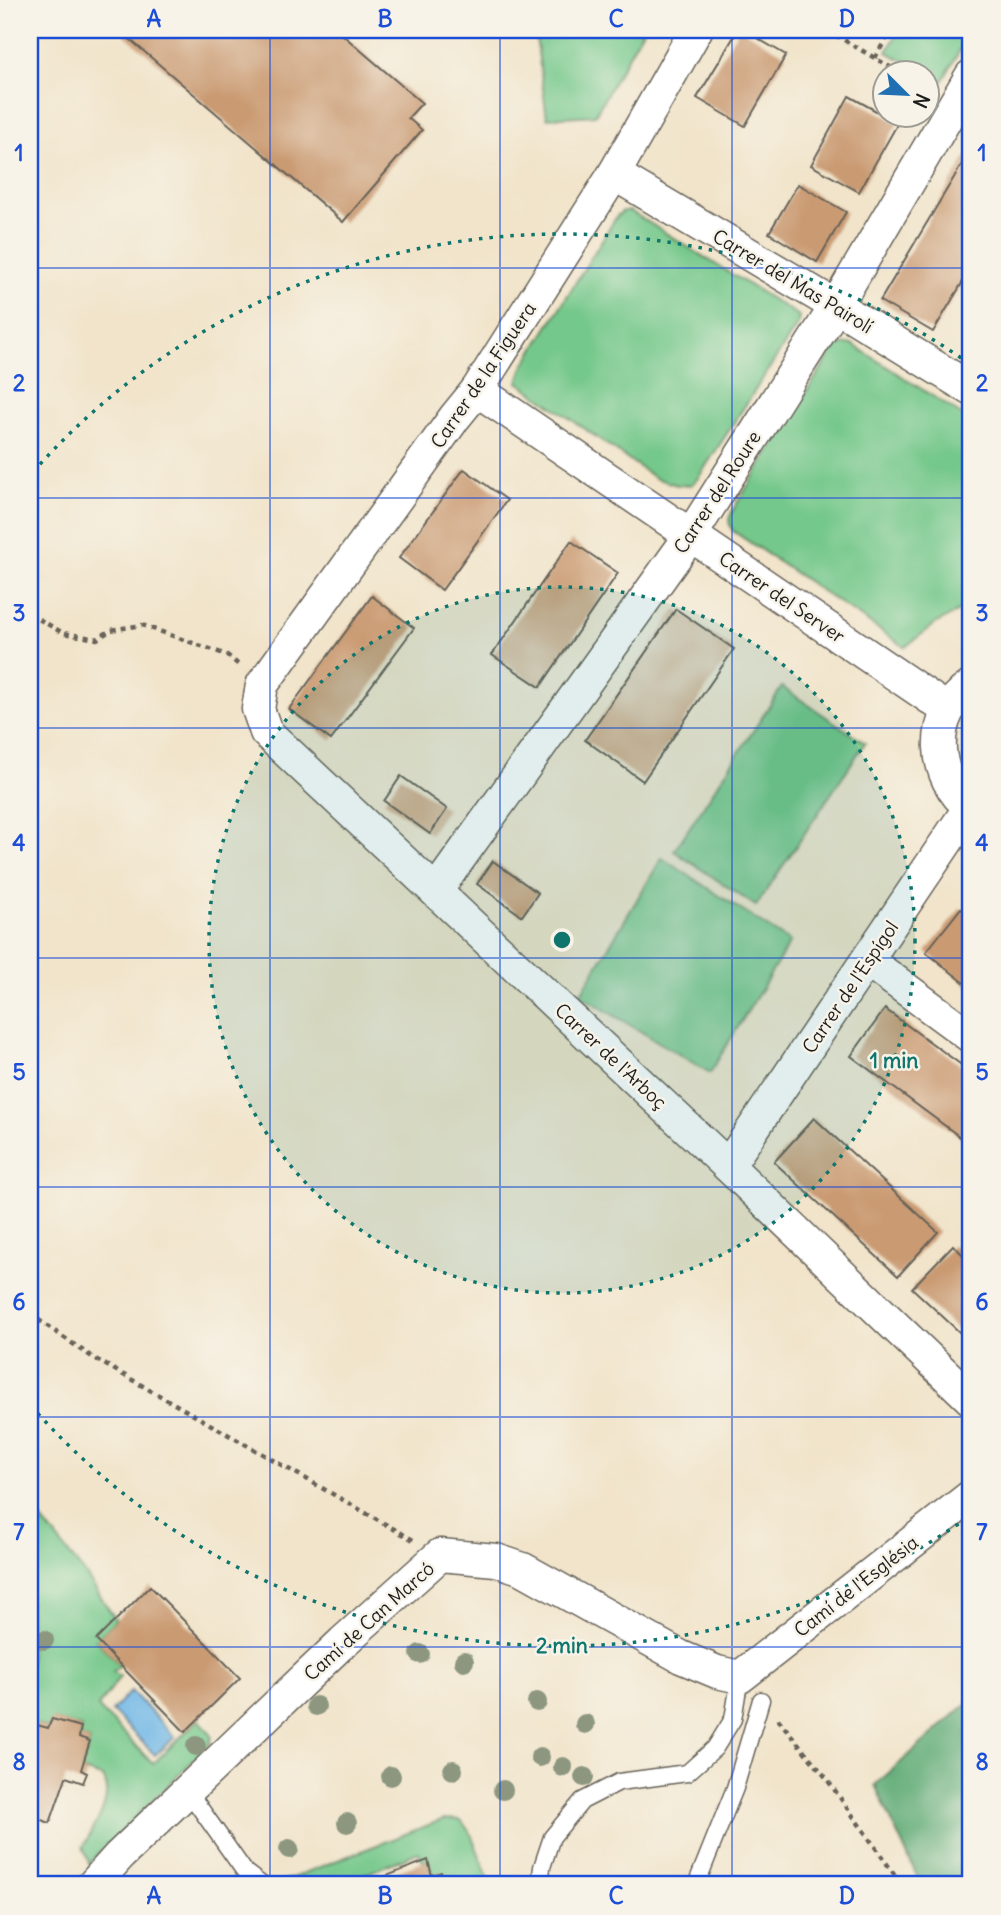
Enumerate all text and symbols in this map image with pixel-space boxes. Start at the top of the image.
text: A [147,4,162,33]
text: B [377,4,393,33]
text: C [608,4,624,33]
text: D [839,4,855,33]
north arrow [872,60,942,130]
text: N [908,90,935,112]
text: 1 [14,138,24,167]
text: 1 [977,138,987,167]
street label: Carrer del Mas Pairolí [708,224,878,338]
street label: Carrer de la Figuera [425,297,541,453]
text: 2 [13,368,26,397]
text: 2 [976,368,989,397]
street label: Carrer del Roure [668,426,766,558]
street label: Carrer del Server [715,546,850,648]
text: 3 [12,598,26,627]
text: 3 [975,598,989,627]
text: 4 [12,828,26,857]
text: 4 [975,828,989,857]
street label: Carrer de l'Espígol [797,916,903,1058]
centre of rings [550,928,574,952]
street label: Carrer de l'Arboç [550,998,672,1114]
text: 1 min [870,1047,918,1074]
text: 5 [12,1057,26,1086]
text: 5 [975,1057,989,1086]
text: 6 [12,1287,26,1316]
text: 6 [975,1287,989,1316]
text: 7 [13,1517,25,1546]
text: 7 [976,1517,988,1546]
street label: Camí de l'Església [789,1530,923,1642]
street label: Camí de Can Marcó [299,1556,439,1686]
text: 2 min [536,1632,588,1659]
text: 8 [12,1747,26,1776]
text: 8 [975,1747,989,1776]
text: A [147,1881,162,1910]
text: B [377,1881,393,1910]
text: C [608,1881,624,1910]
text: D [839,1881,855,1910]

